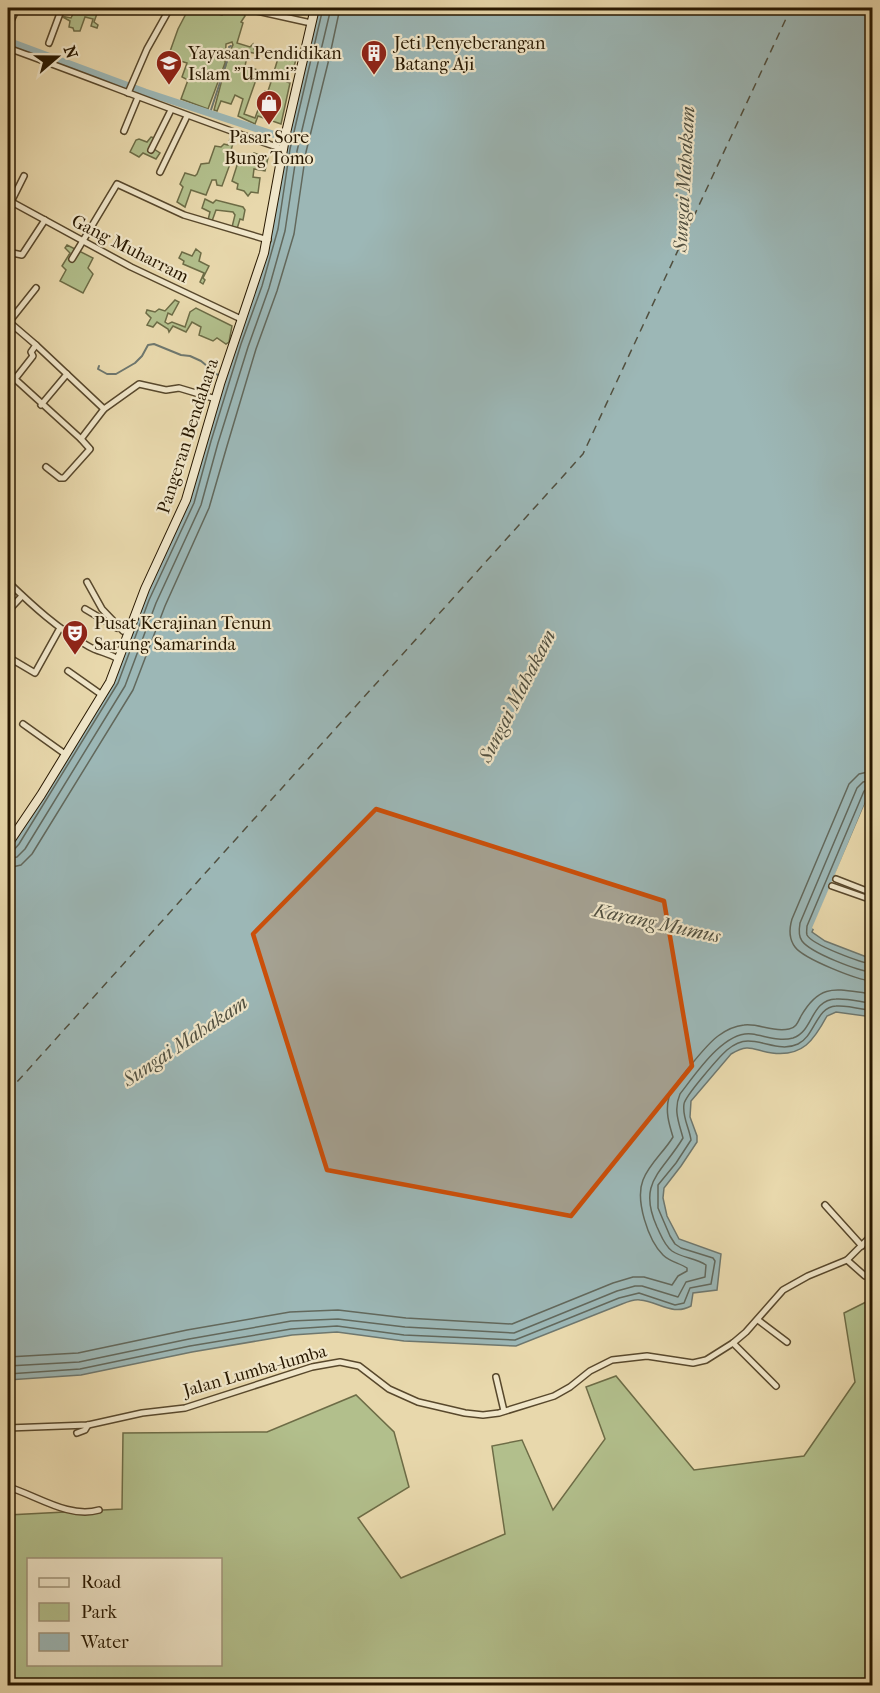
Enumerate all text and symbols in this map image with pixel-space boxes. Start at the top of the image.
north arrow [27,27,87,87]
place label: Jeti Penyeberangan Batang Aji [392,33,546,75]
building icon: Jeti Penyeberangan Batang Aji [359,38,389,76]
text: N [60,43,82,62]
place label: Yayasan Pendidikan Islam "Ummi" [187,43,342,85]
school or university icon: Yayasan Pendidikan Islam "Ummi" [154,48,184,86]
shop icon: Pasar Sore Bung Tomo [254,88,284,126]
water label: Sungai Mahakam [669,106,699,253]
place label: Pasar Sore Bung Tomo [224,127,314,169]
street label: Gang Muharram [68,210,192,288]
street label: Pangeran Bendahara [153,355,223,516]
place label: Pusat Kerajinan Tenun Sarung Samarinda [94,613,272,655]
theatre icon: Pusat Kerajinan Tenun Sarung Samarinda [60,618,90,656]
water label: Sungai Mahakam [473,626,560,767]
water label: Karang Mumus [590,898,723,948]
water label: Sungai Mahakam [117,991,252,1092]
street label: Jalan Lumba-lumba [179,1340,330,1402]
legend [27,1558,222,1666]
text: Road [81,1572,121,1593]
text: Park [81,1602,118,1623]
text: Water [80,1632,129,1653]

